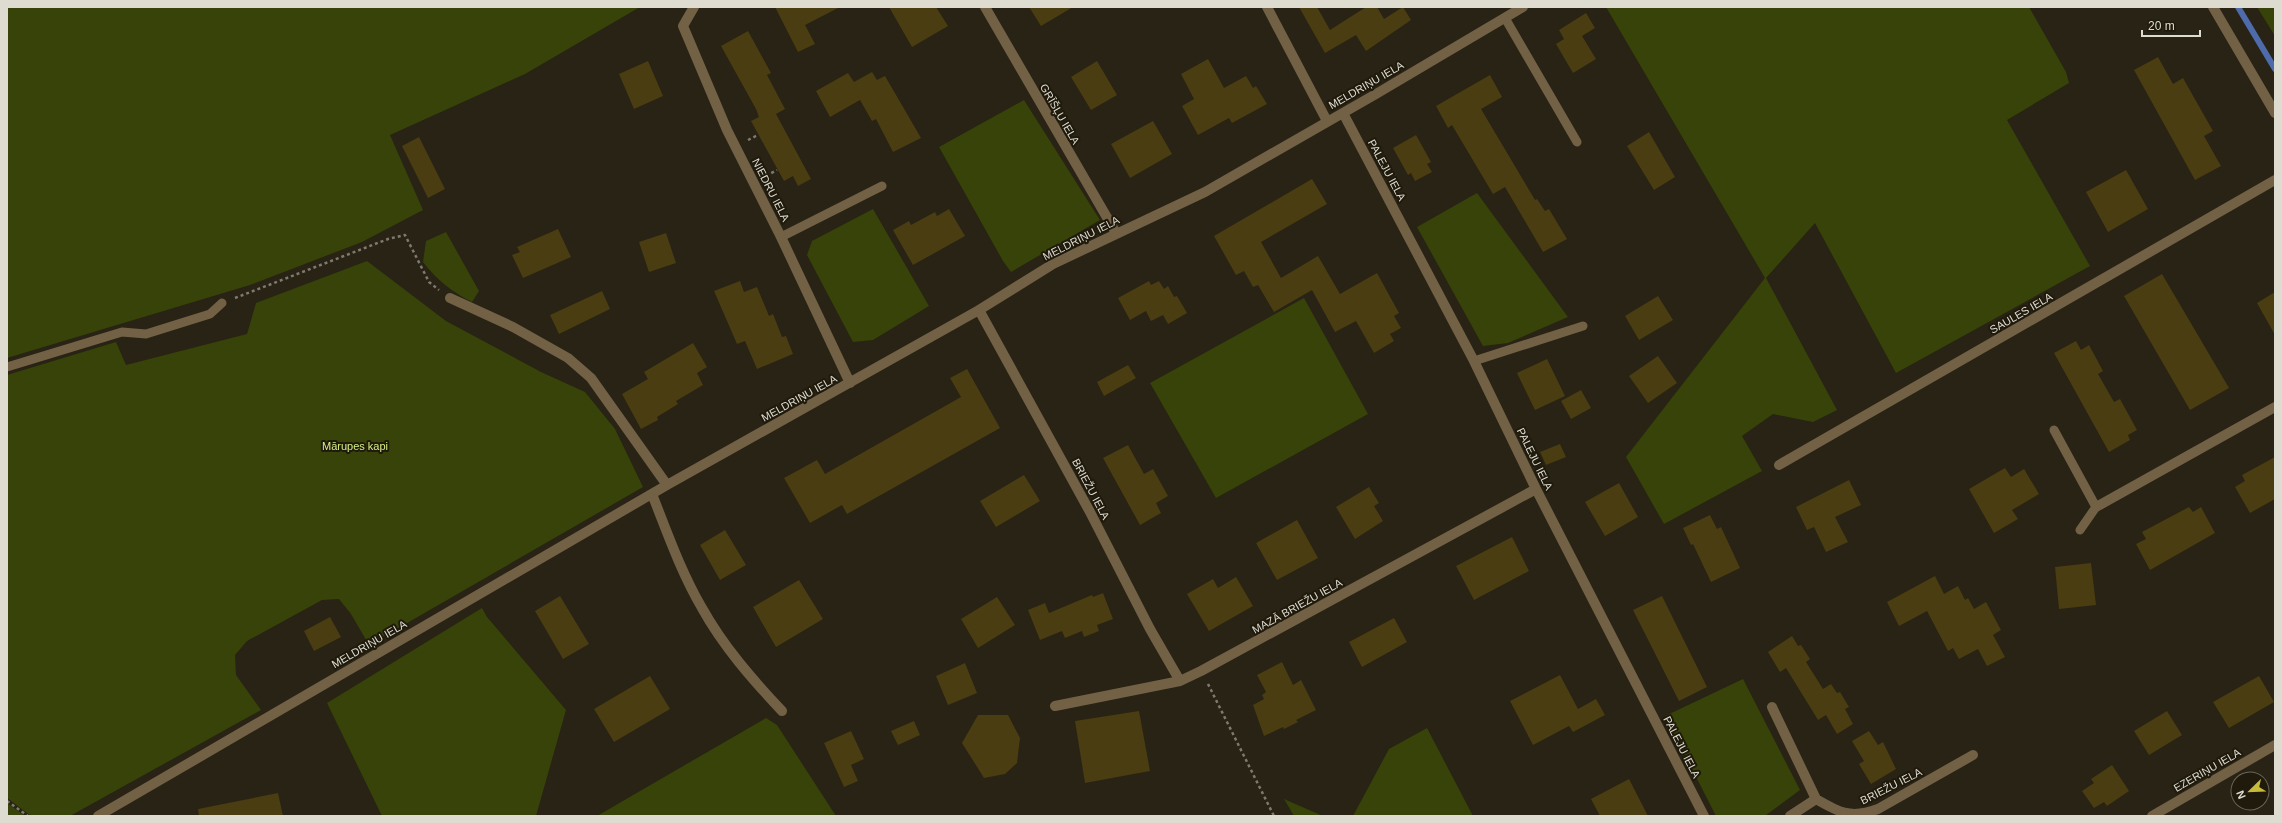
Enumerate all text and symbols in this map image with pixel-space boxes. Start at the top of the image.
scale bar [2142,12,2200,38]
text: 20 m [2148,19,2175,33]
street label: MELDRIŅU IELA [1326,58,1406,111]
street label: GRĪŠĻU IELA [1038,82,1082,147]
street label: PALEJU IELA [1366,137,1408,203]
street label: NIEDRU IELA [750,157,792,224]
street label: MELDRIŅU IELA [1041,213,1122,262]
street label: SAULES IELA [1988,290,2055,336]
street label: MELDRIŅU IELA [759,372,839,424]
street label: PALEJU IELA [1515,426,1556,493]
park label: Mārupes kapi [322,440,388,452]
street label: BRIEŽU IELA [1070,456,1112,522]
street label: MAZĀ BRIEŽU IELA [1250,576,1345,636]
street label: MELDRIŅU IELA [329,617,409,670]
street label: PALEJU IELA [1661,714,1703,780]
street label: EZERIŅU IELA [2171,746,2243,794]
street label: BRIEŽU IELA [1858,765,1924,807]
north arrow [2230,771,2270,811]
text: N [2234,789,2248,801]

